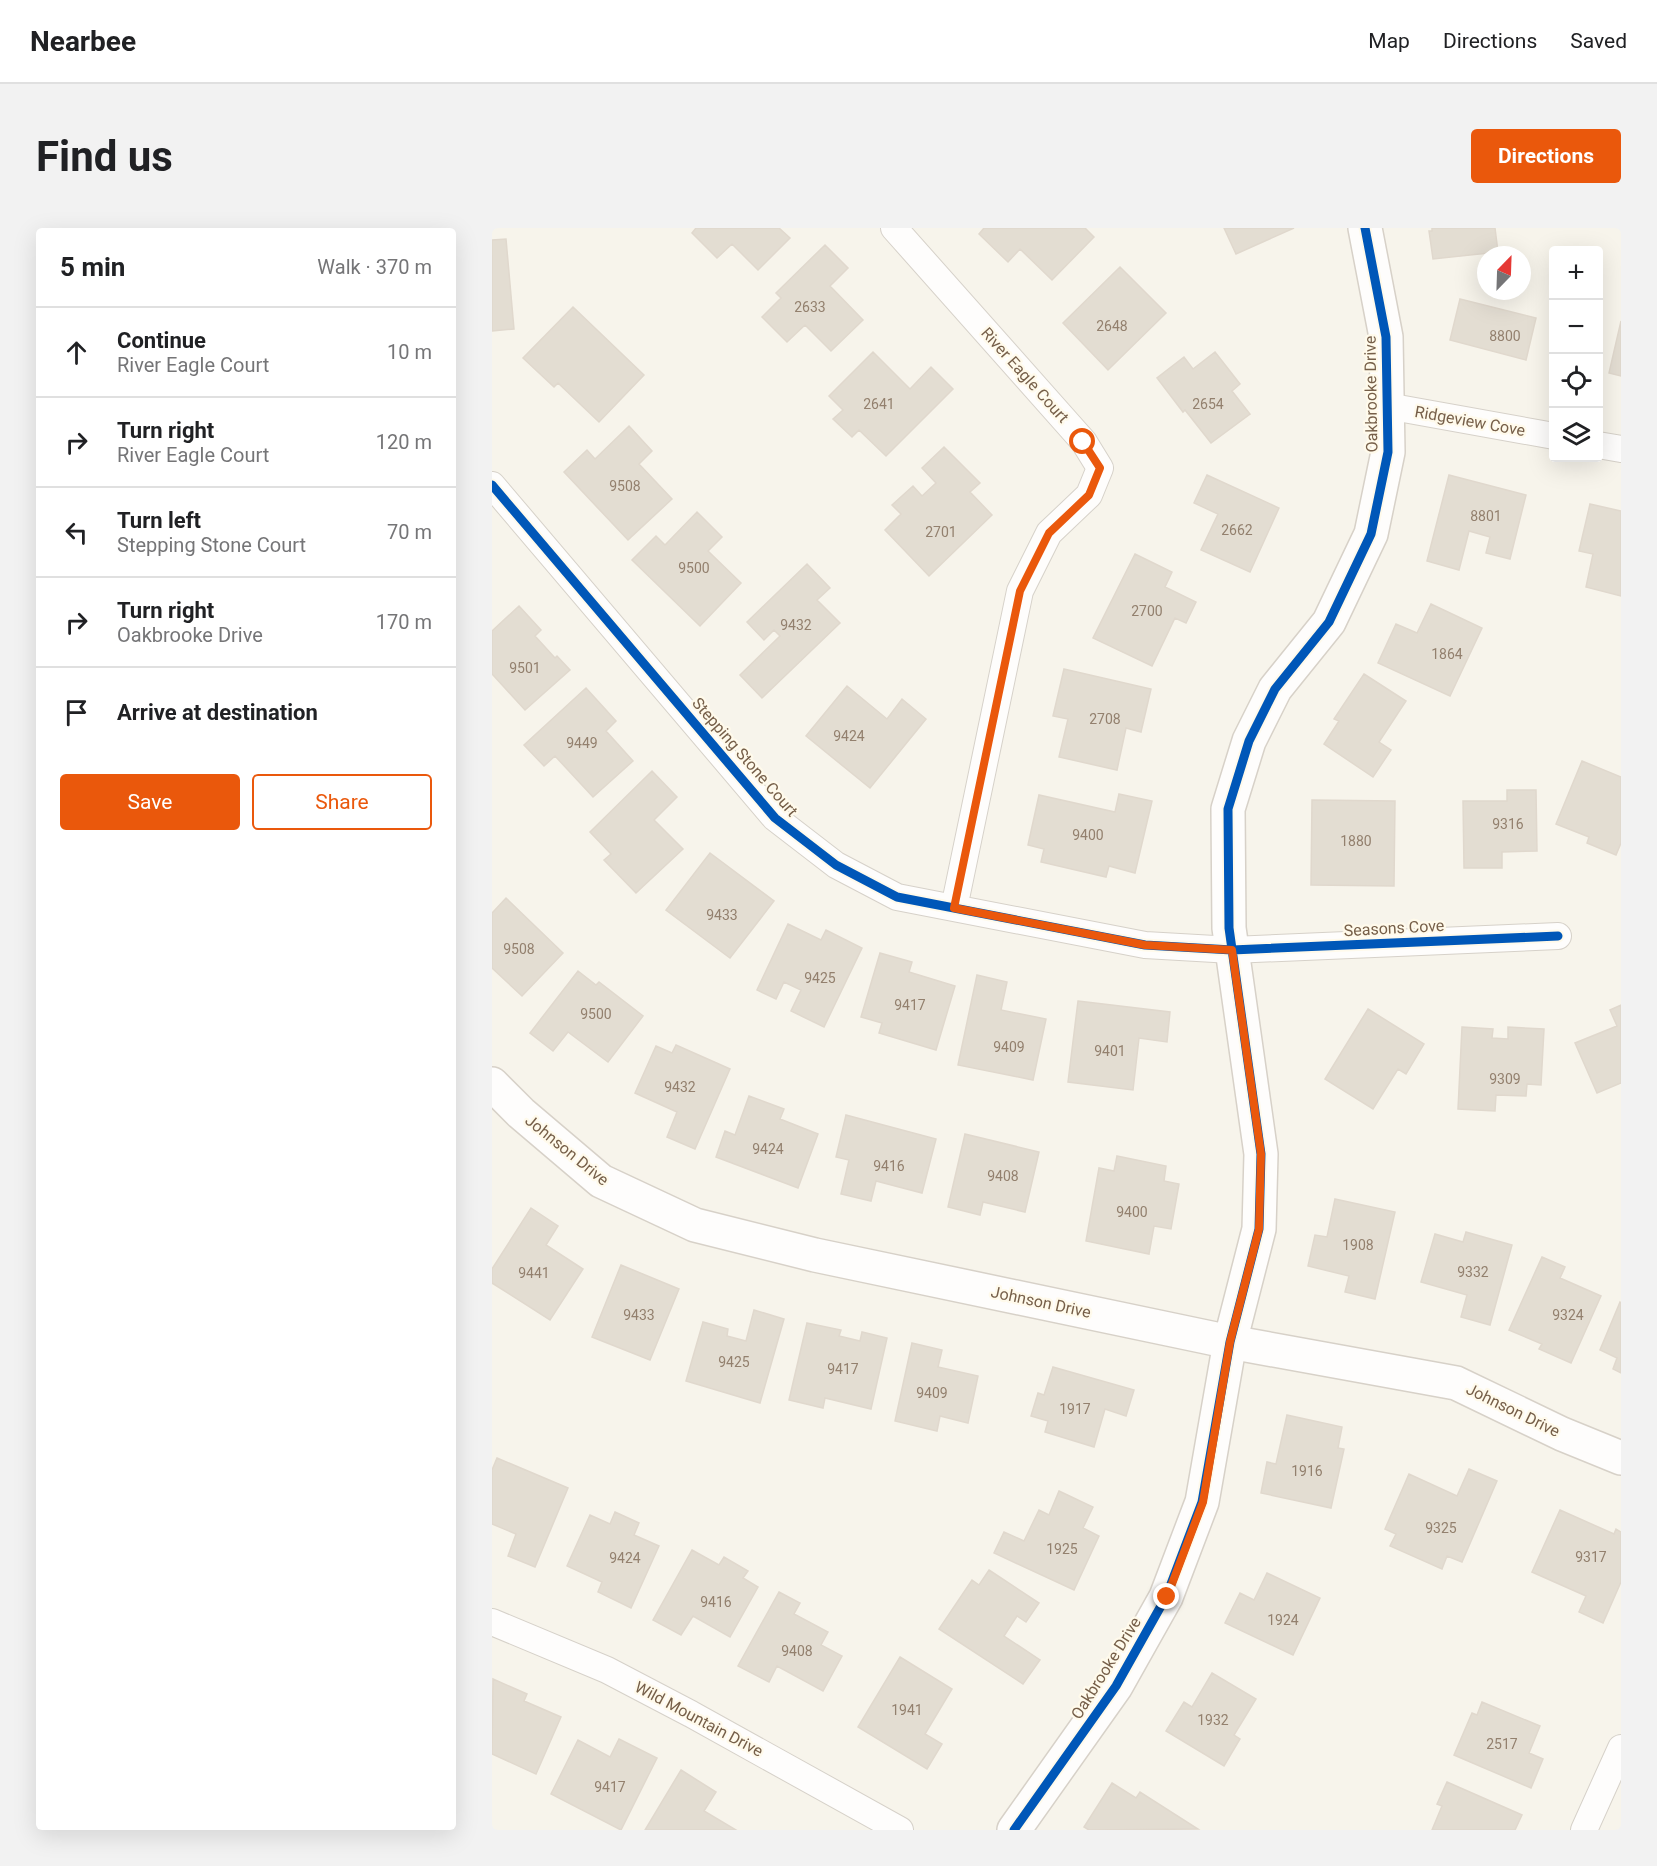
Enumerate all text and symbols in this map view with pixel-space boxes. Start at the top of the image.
text: Nearbee [30,25,136,58]
text: Map [1368,29,1410,53]
text: Directions [1443,29,1537,53]
text: Saved [1570,29,1627,53]
button: Directions [1471,129,1621,183]
text: Find us [36,132,173,181]
north arrow [1477,246,1531,300]
map controls [1549,246,1603,462]
button: + [1549,246,1603,300]
text: 5 min [60,252,125,282]
text: Walk · 370 m [317,255,432,279]
house number: 2633 [794,299,826,315]
button: − [1549,300,1603,354]
house number: 2648 [1096,318,1128,334]
street label: River Eagle Court [977,323,1073,427]
text: Continue [117,328,206,353]
house number: 8800 [1489,328,1521,344]
icon: ahead [60,336,93,369]
street label: Oakbrooke Drive [1360,336,1382,452]
text: 10 m [387,340,432,364]
text: River Eagle Court [117,353,269,377]
button: locate [1549,354,1603,408]
house number: 2641 [863,396,895,412]
house number: 2654 [1192,396,1224,412]
street label: Ridgeview Cove [1413,402,1527,440]
button: layers [1549,408,1603,462]
text: Turn right [117,418,214,443]
icon: right [60,426,93,459]
route start [1069,428,1095,454]
text: 120 m [376,430,432,454]
text: River Eagle Court [117,443,269,467]
house number: 9508 [609,478,641,494]
text: Turn left [117,508,201,533]
house number: 8801 [1470,508,1502,524]
icon: left [60,516,93,549]
text: 70 m [387,520,432,544]
house number: 2662 [1221,522,1253,538]
house number: 2701 [925,524,957,540]
text: Stepping Stone Court [117,533,306,557]
house number: 9500 [678,560,710,576]
text: Turn right [117,598,214,623]
house number: 2700 [1131,603,1163,619]
icon: right [60,606,93,639]
text: 170 m [376,610,432,634]
house number: 9432 [780,617,812,633]
text: Oakbrooke Drive [117,623,263,647]
house number: 1864 [1431,646,1463,662]
house number: 9501 [509,660,541,676]
street label: Stepping Stone Court [688,694,802,820]
icon: arrive [60,696,93,729]
text: Arrive at destination [117,700,318,725]
house number: 2708 [1089,711,1121,727]
house number: 9424 [833,728,865,744]
house number: 9449 [566,735,598,751]
button: Save [60,774,240,830]
button: Share [252,774,432,830]
house number: 9316 [1492,816,1524,832]
house number: 9400 [1072,827,1104,843]
house number: 1880 [1340,833,1372,849]
house number: 9433 [706,907,738,923]
street label: Seasons Cove [1343,916,1445,940]
house number: 9508 [503,941,535,957]
house number: 9425 [804,970,836,986]
house number: 9417 [894,997,926,1013]
house number: 9500 [580,1006,612,1022]
house number: 9409 [993,1039,1025,1055]
house number: 9401 [1094,1043,1126,1059]
house number: 9309 [1489,1071,1521,1087]
house number: 9432 [664,1079,696,1095]
street label: Johnson Drive [521,1111,613,1189]
house number: 9424 [752,1141,784,1157]
house number: 9416 [873,1158,905,1174]
house number: 9408 [987,1168,1019,1184]
house number: 9400 [1116,1204,1148,1220]
house number: 1908 [1342,1237,1374,1253]
house number: 9332 [1457,1264,1489,1280]
house number: 9441 [518,1265,550,1281]
street label: Johnson Drive [989,1282,1093,1322]
house number: 9433 [623,1307,655,1323]
house number: 9324 [1552,1307,1584,1323]
house number: 9425 [718,1354,750,1370]
house number: 9417 [827,1361,859,1377]
street label: Johnson Drive [1463,1379,1563,1441]
house number: 9409 [916,1385,948,1401]
house number: 1917 [1059,1401,1091,1417]
house number: 1916 [1291,1463,1323,1479]
house number: 9325 [1425,1520,1457,1536]
house number: 1925 [1046,1541,1078,1557]
house number: 9317 [1575,1549,1607,1565]
house number: 9424 [609,1550,641,1566]
route end [1153,1583,1179,1609]
house number: 9416 [700,1594,732,1610]
house number: 1924 [1267,1612,1299,1628]
street label: Oakbrooke Drive [1067,1613,1145,1723]
house number: 9408 [781,1643,813,1659]
street label: Wild Mountain Drive [632,1677,766,1761]
house number: 1941 [891,1702,923,1718]
house number: 1932 [1197,1712,1229,1728]
house number: 2517 [1486,1736,1518,1752]
house number: 9417 [594,1779,626,1795]

